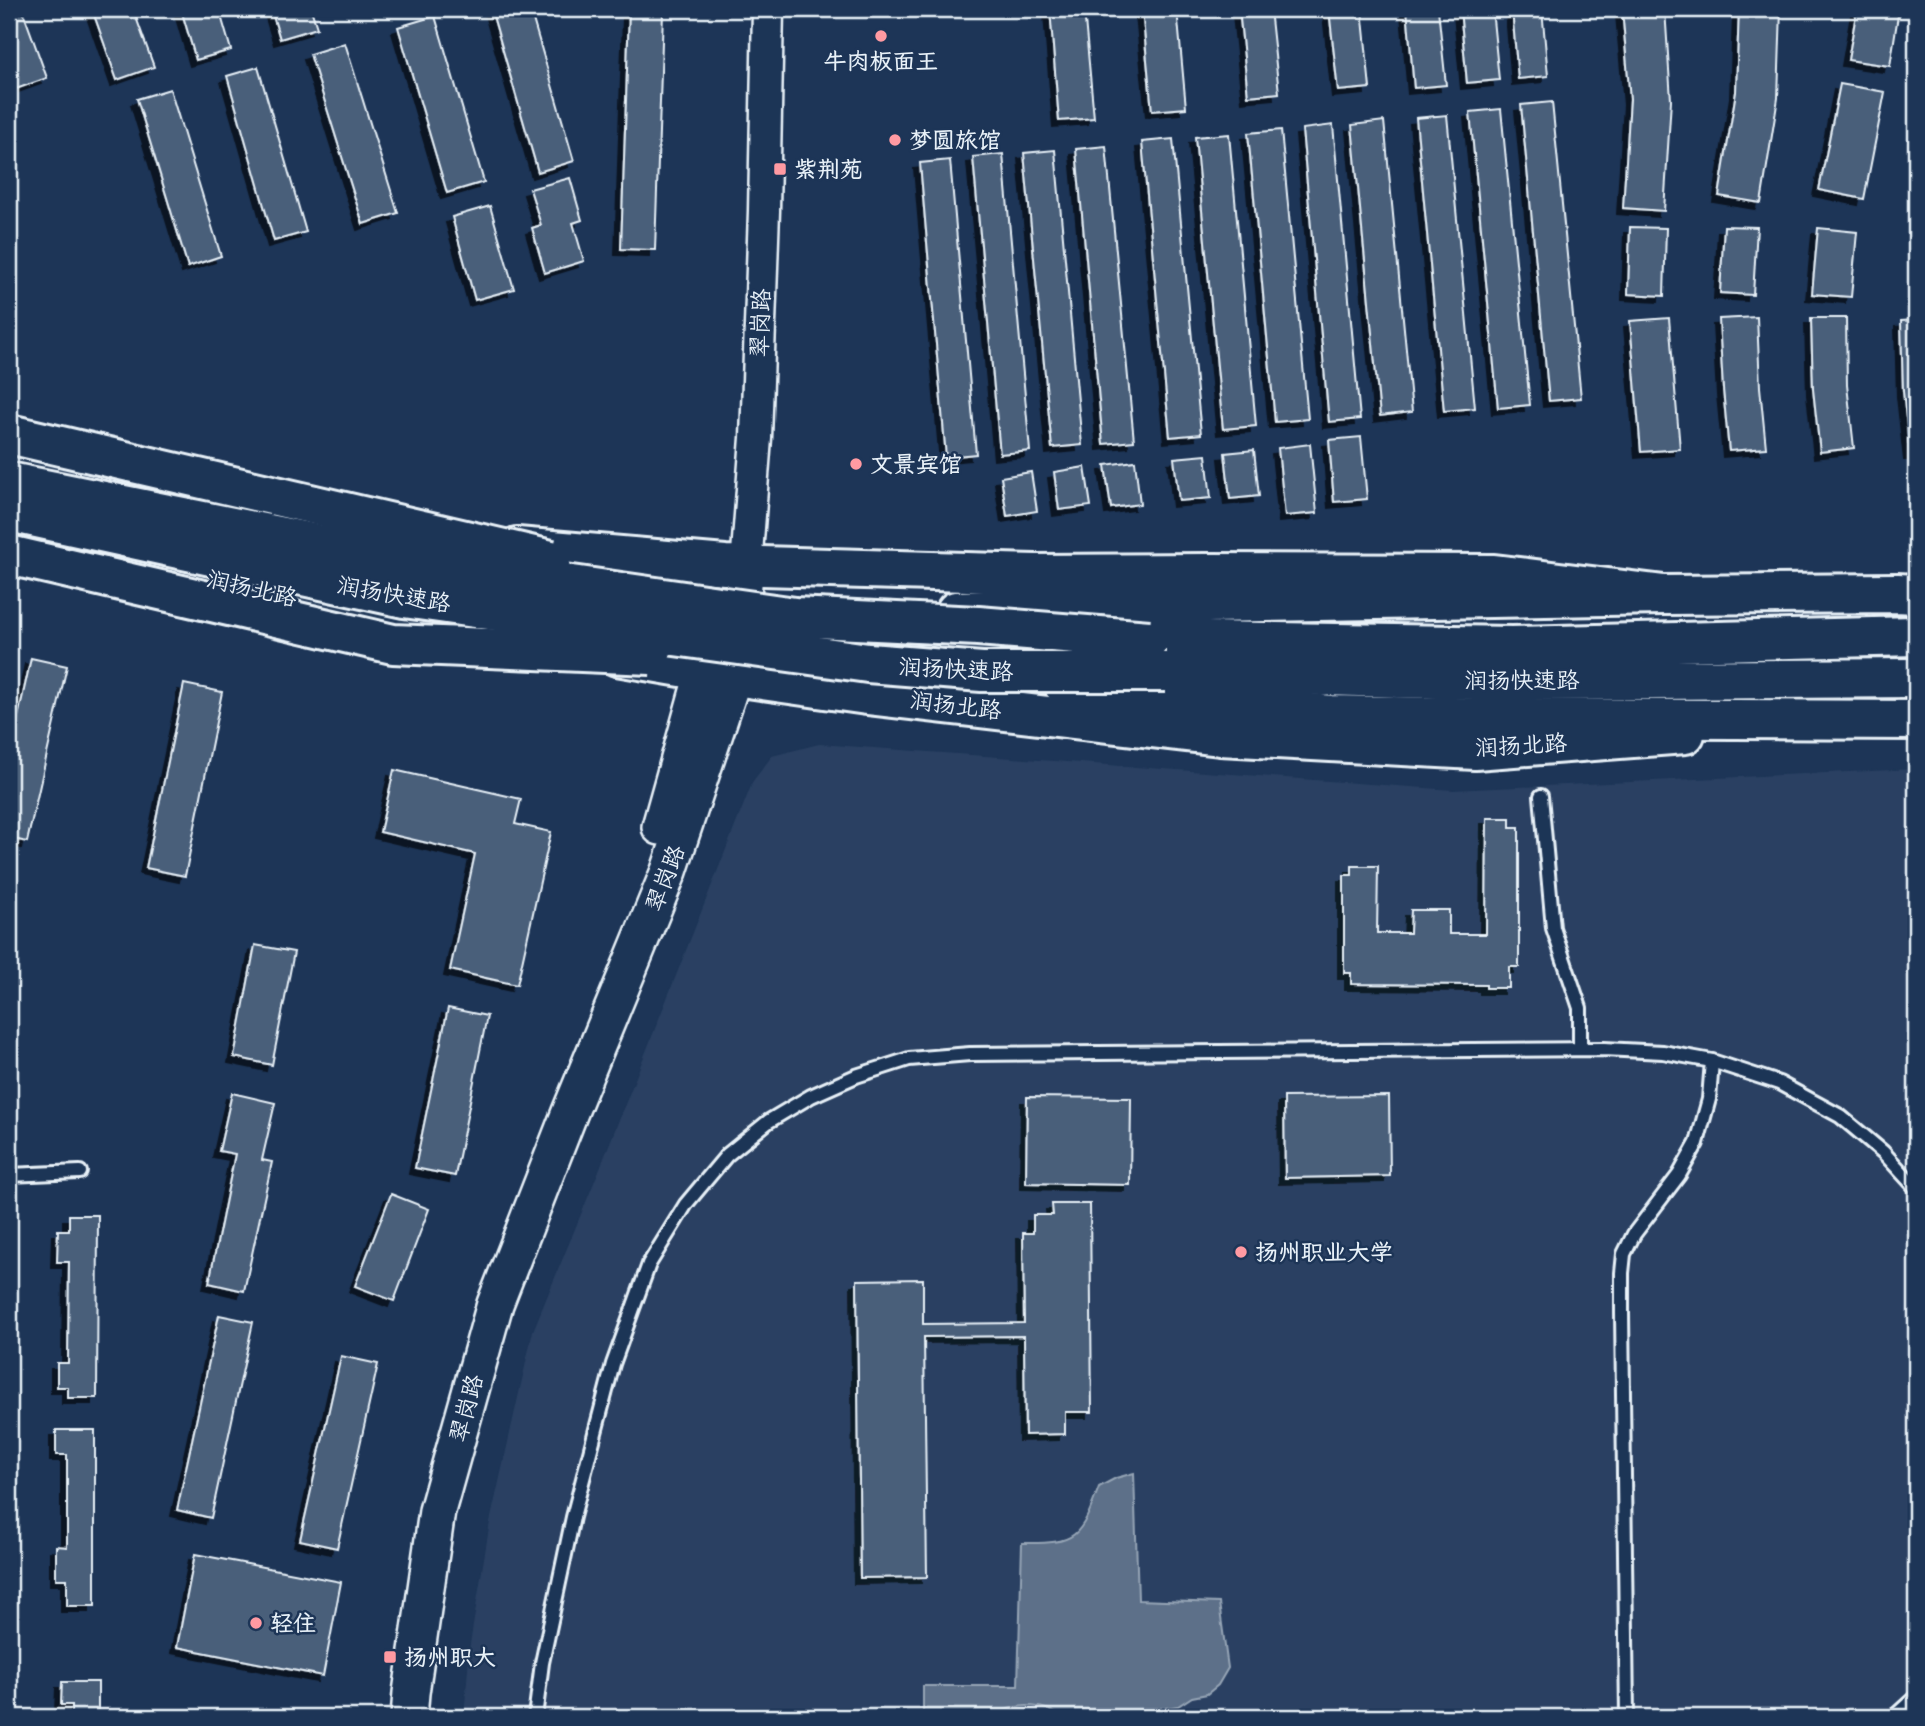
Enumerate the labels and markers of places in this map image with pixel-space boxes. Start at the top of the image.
marker: 牛肉板面王 [873,28,889,44]
place label: 牛肉板面王 [824,48,939,81]
place label: 梦圆旅馆 [909,127,1001,160]
marker: 梦圆旅馆 [887,132,903,148]
place label: 紫荆苑 [794,156,863,189]
marker: 紫荆苑 [772,161,788,177]
place label: 文景宾馆 [870,451,962,484]
marker: 文景宾馆 [848,456,864,472]
place label: 扬州职业大学 [1255,1239,1393,1272]
marker: 扬州职业大学 [1233,1244,1249,1260]
place label: 轻住 [270,1610,316,1643]
marker: 轻住 [248,1615,264,1631]
place label: 扬州职大 [404,1644,496,1677]
marker: 扬州职大 [382,1649,398,1665]

